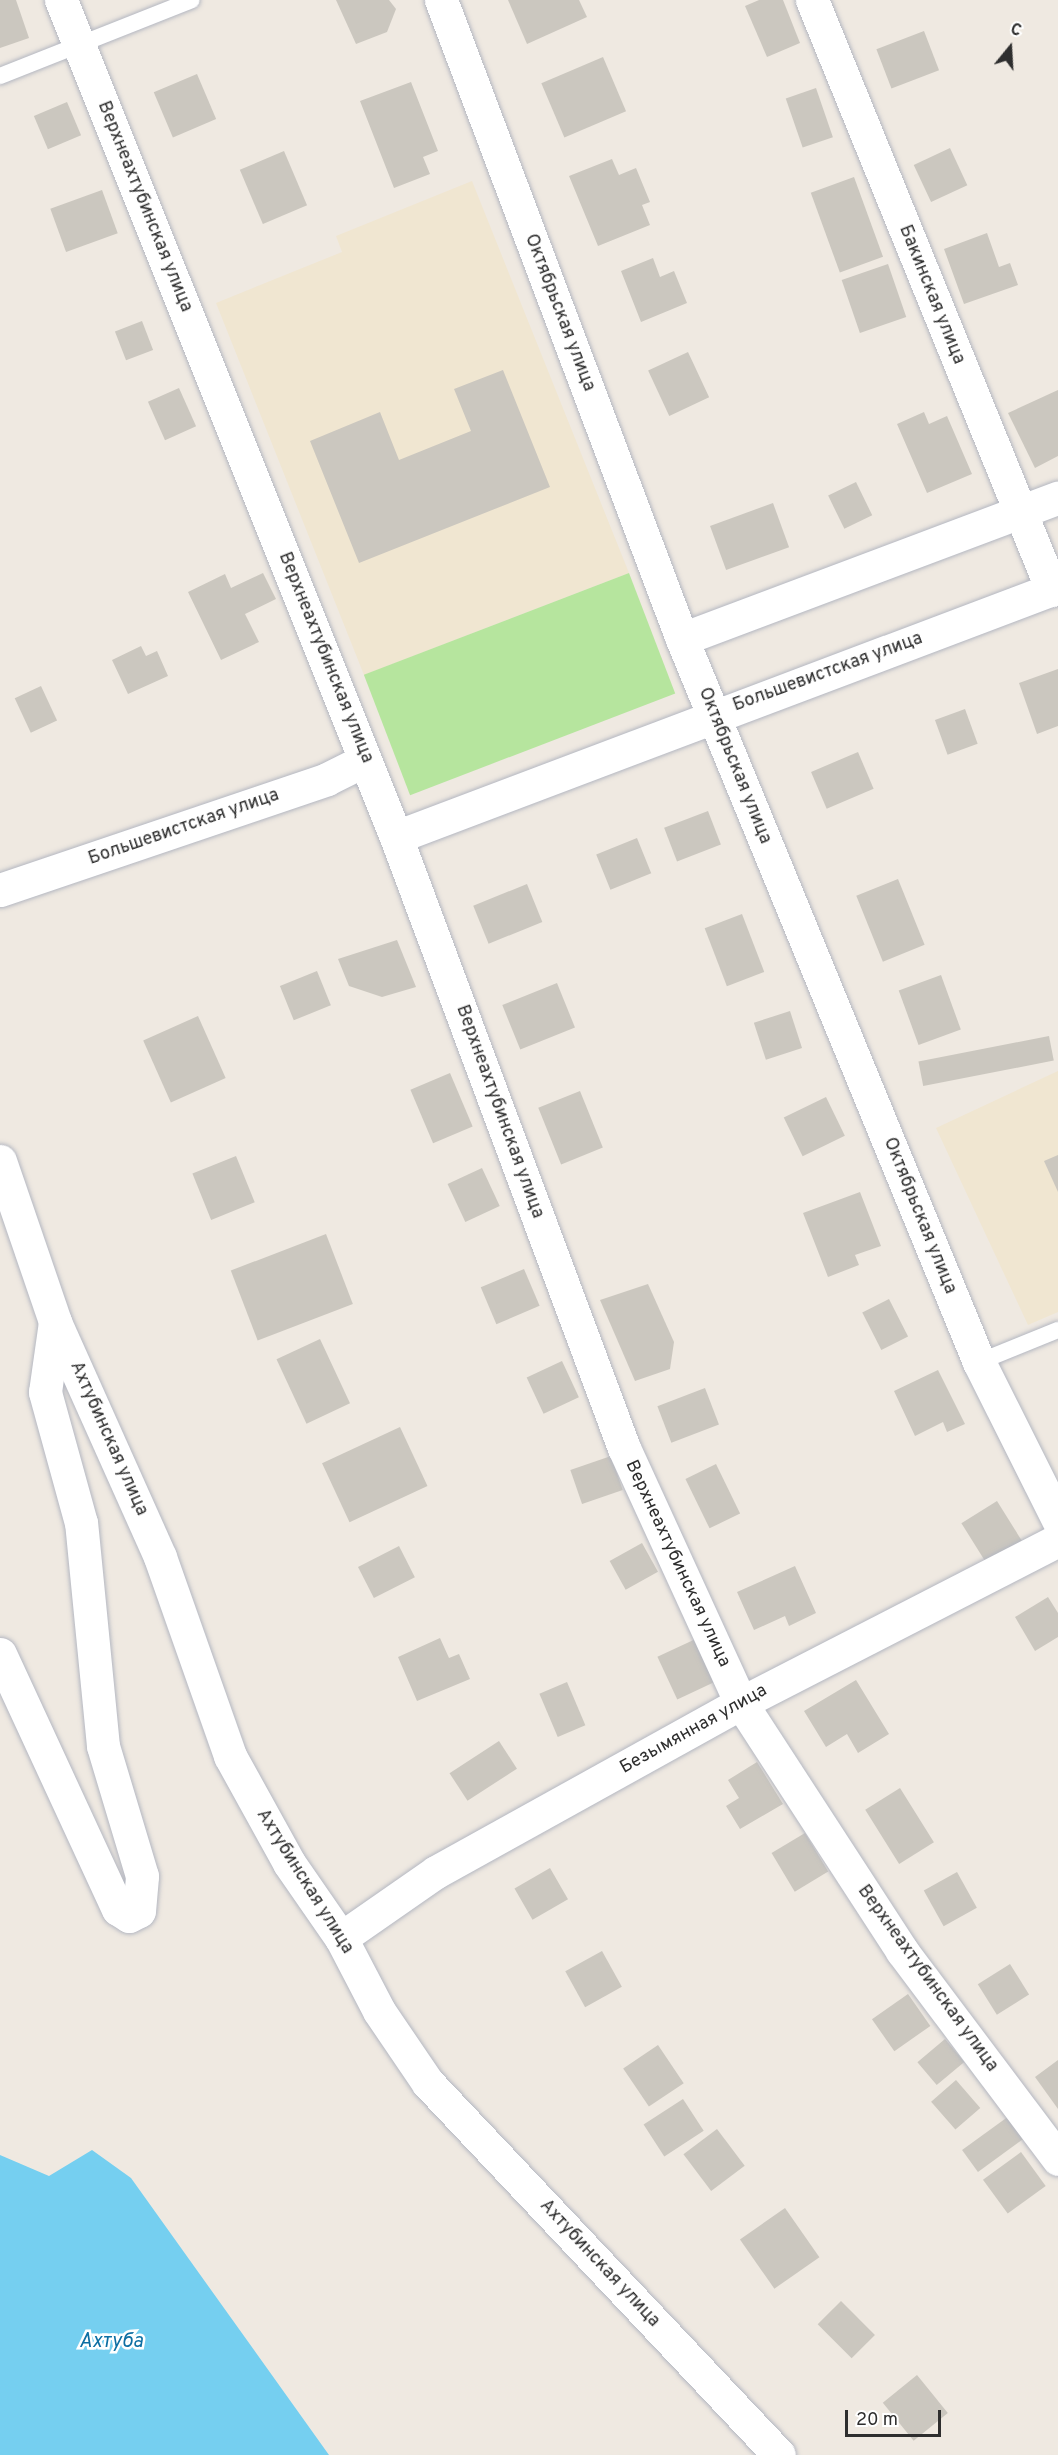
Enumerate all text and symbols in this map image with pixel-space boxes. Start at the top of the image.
north arrow [980,18,1040,78]
text: С [1008,20,1024,42]
street label: Верхнеахтубинская улица [92,98,196,316]
street label: Бакинская улица [893,222,969,368]
street label: Октябрьская улица [519,231,599,395]
street label: Верхнеахтубинская улица [273,549,377,767]
street label: Большевистская улица [730,629,926,717]
street label: Октябрьская улица [693,685,775,847]
street label: Большевистская улица [86,785,282,871]
street label: Верхнеахтубинская улица [450,1002,548,1222]
street label: Октябрьская улица [878,1135,960,1297]
street label: Ахтубинская улица [64,1359,152,1519]
street label: Верхнеахтубинская улица [620,1457,734,1671]
street label: Безымянная улица [617,1681,771,1779]
street label: Ахтубинская улица [251,1806,357,1958]
street label: Верхнеахтубинская улица [852,1881,1002,2077]
street label: Ахтубинская улица [534,2196,664,2332]
water label: Ахтуба [79,2330,143,2354]
scale bar [848,2398,944,2436]
text: 20 m [856,2409,898,2432]

